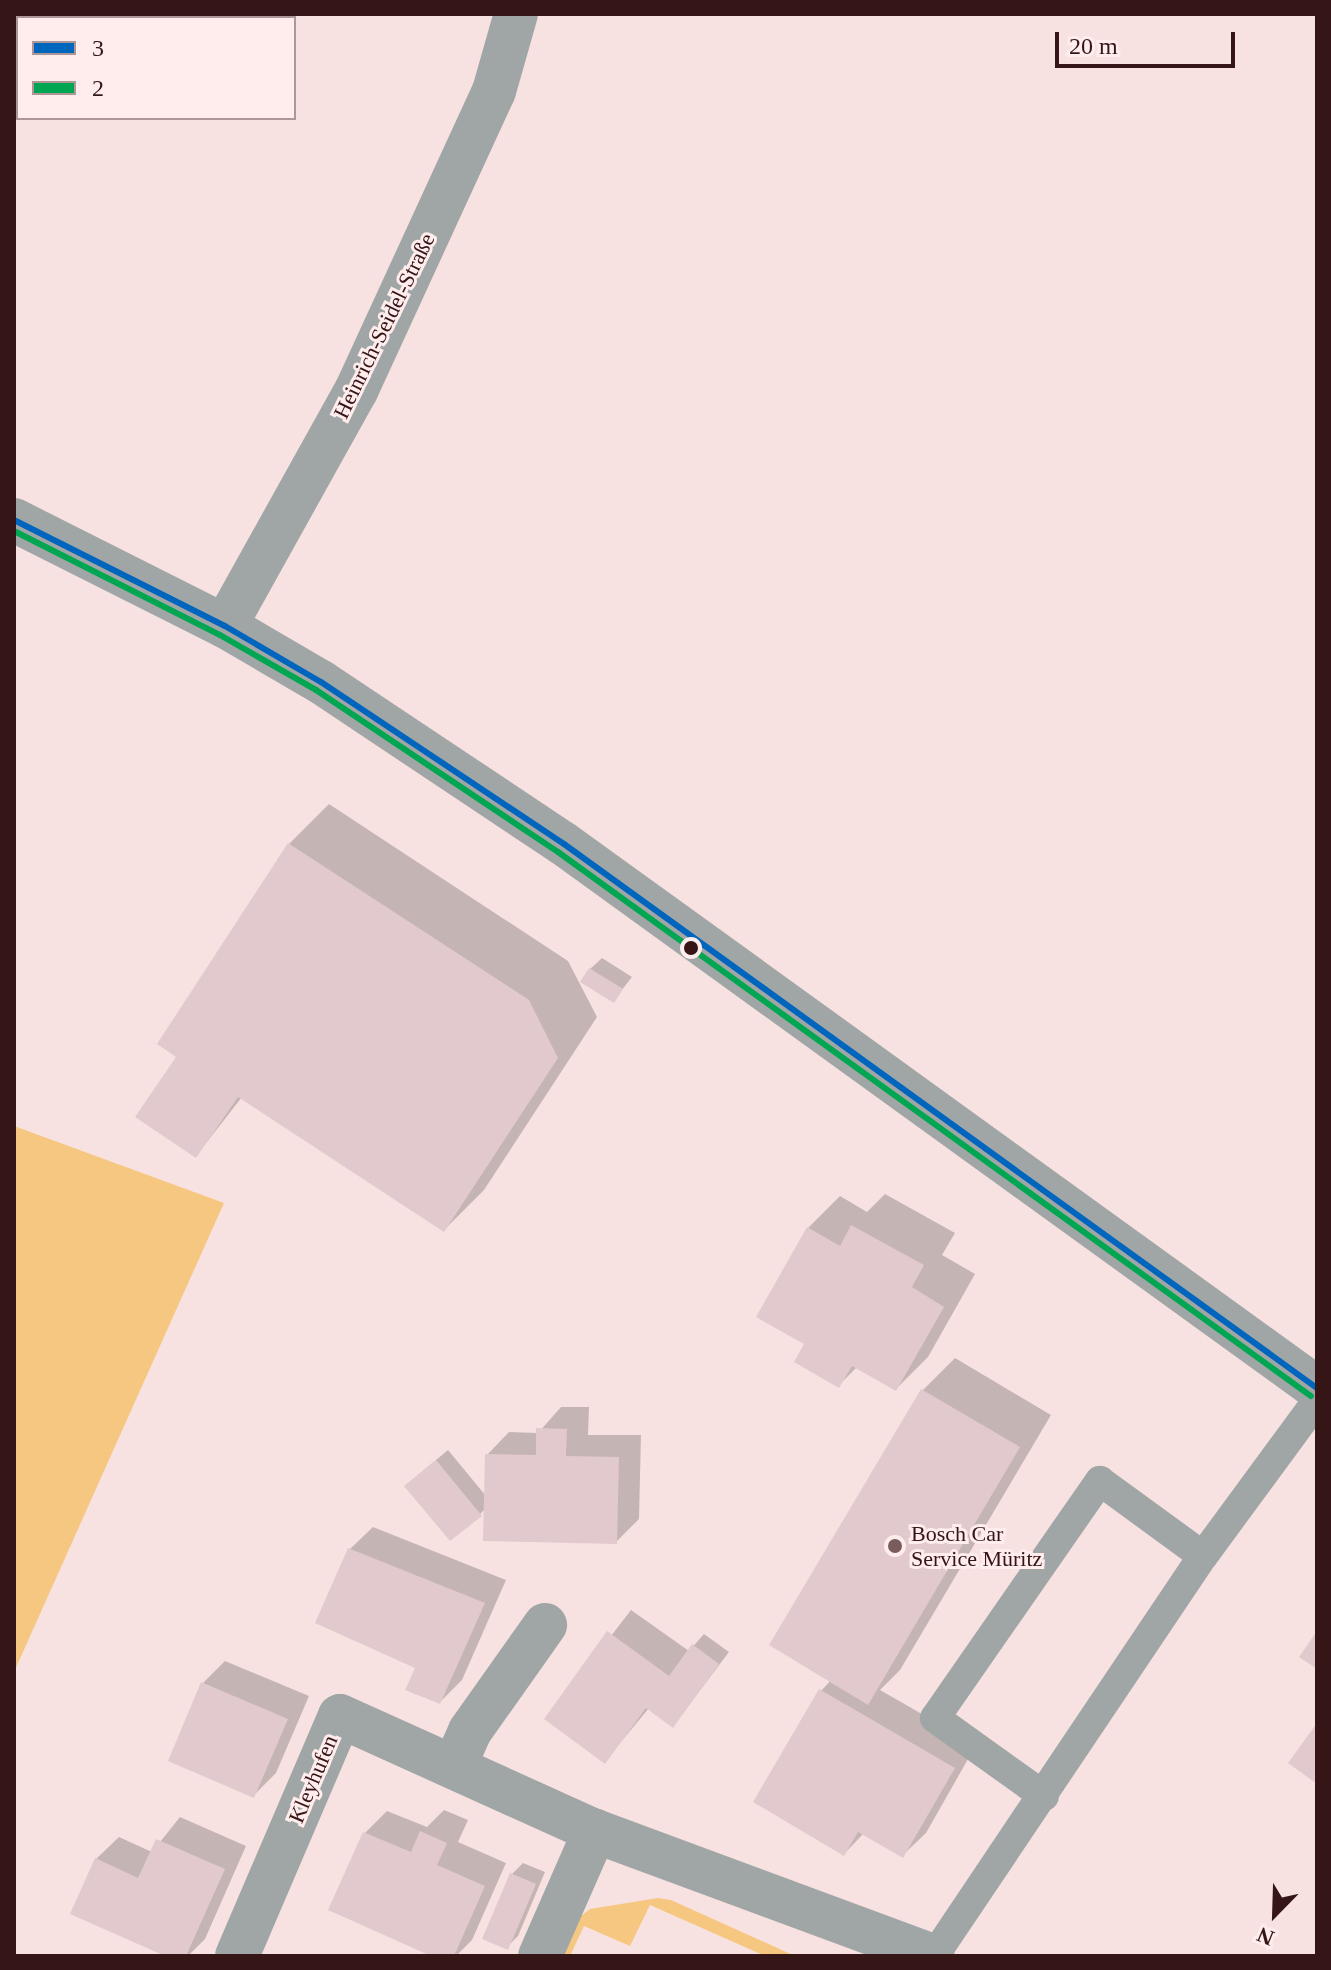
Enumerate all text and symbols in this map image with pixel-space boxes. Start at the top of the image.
legend [16,16,296,120]
scale bar [1059,16,1239,66]
text: 20 m [1069,33,1118,59]
text: 3 [92,35,104,61]
text: 2 [92,75,104,101]
street label: Heinrich-Seidel-Straße [328,229,440,423]
unlabelled marker [683,940,699,956]
place label: Bosch Car Service Müritz [911,1520,1042,1572]
marker: Bosch Car Service Müritz [886,1537,904,1555]
street label: Kleyhufen [283,1731,343,1827]
north arrow [1235,1874,1315,1954]
text: N [1253,1922,1278,1951]

